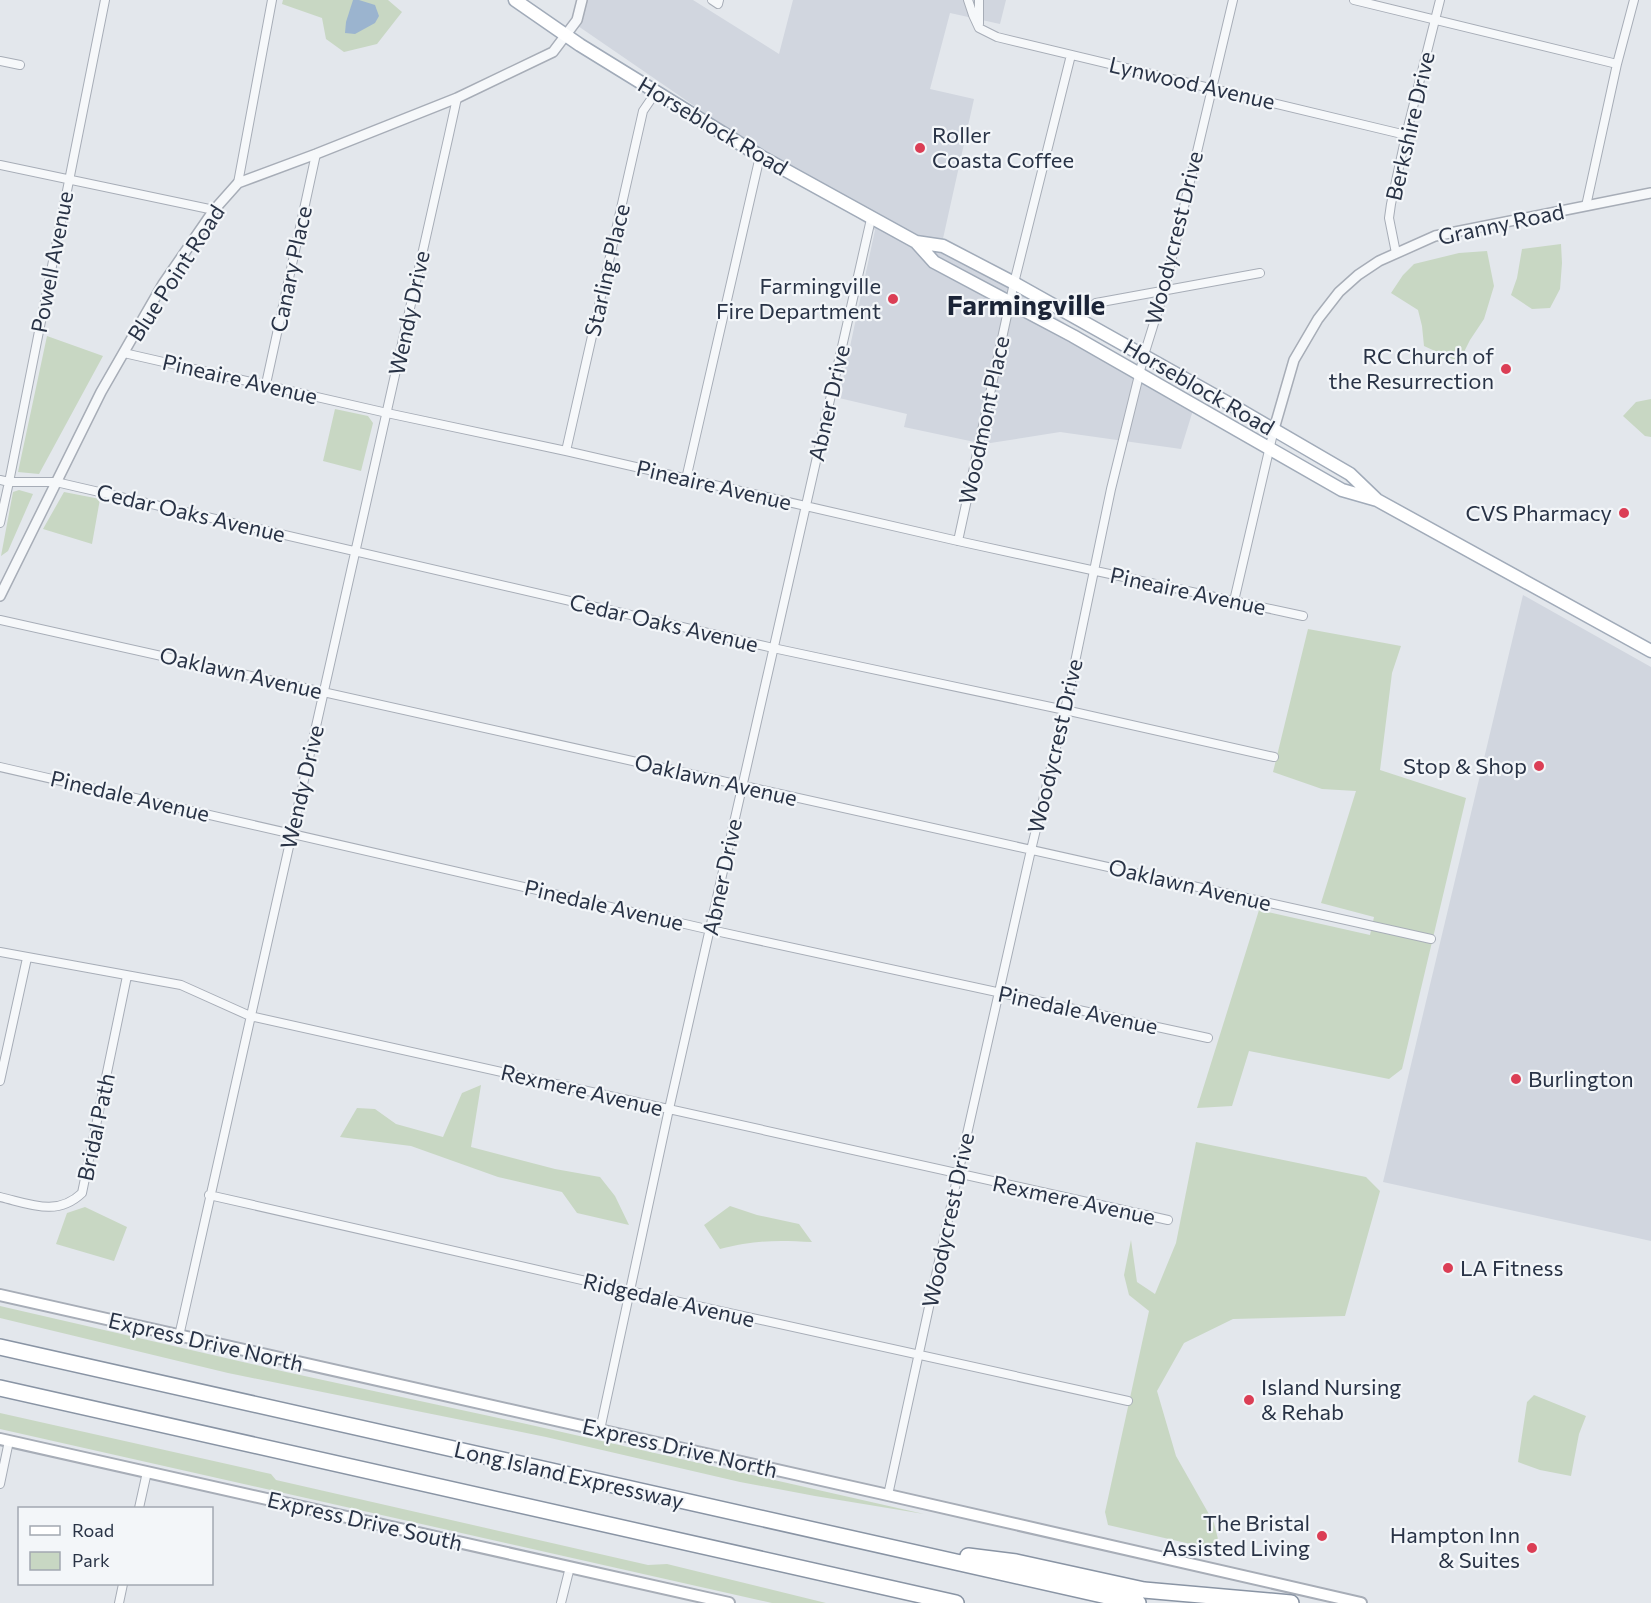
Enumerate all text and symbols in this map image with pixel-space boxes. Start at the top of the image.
street label: Berkshire Drive [1379,49,1440,203]
street label: Lynwood Avenue [1107,50,1278,115]
street label: Horseblock Road [634,70,793,181]
place label: Roller Coasta Coffee [932,121,1074,173]
marker: Roller Coasta Coffee [913,141,927,155]
street label: Woodycrest Drive [1139,148,1208,328]
street label: Powell Avenue [25,189,78,335]
street label: Granny Road [1435,197,1566,250]
street label: Blue Point Road [121,199,230,346]
street label: Starling Place [578,201,635,339]
street label: Canary Place [264,203,317,335]
street label: Wendy Drive [382,248,435,378]
place label: Farmingville Fire Department [716,272,881,324]
district label: Farmingville [947,287,1105,321]
marker: Farmingville Fire Department [886,292,900,306]
street label: Horseblock Road [1119,332,1280,441]
street label: Woodmont Place [952,333,1015,507]
street label: Abner Drive [802,342,855,464]
place label: RC Church of the Resurrection [1329,342,1494,394]
street label: Pineaire Avenue [160,348,320,409]
marker: RC Church of the Resurrection [1499,362,1513,376]
street label: Pineaire Avenue [634,454,794,515]
street label: Cedar Oaks Avenue [94,478,288,547]
place label: CVS Pharmacy [1465,499,1612,526]
marker: CVS Pharmacy [1617,506,1631,520]
street label: Pineaire Avenue [1108,561,1268,620]
street label: Cedar Oaks Avenue [567,588,761,657]
street label: Oaklawn Avenue [157,641,325,704]
street label: Woodycrest Drive [1021,656,1088,836]
street label: Wendy Drive [274,722,329,852]
street label: Oaklawn Avenue [632,748,800,811]
place label: Stop & Shop [1403,752,1527,779]
marker: Stop & Shop [1532,759,1546,773]
street label: Pinedale Avenue [48,764,212,827]
street label: Abner Drive [696,816,747,938]
street label: Oaklawn Avenue [1106,853,1274,916]
street label: Pinedale Avenue [522,873,686,936]
street label: Pinedale Avenue [996,979,1160,1040]
street label: Rexmere Avenue [498,1058,666,1121]
place label: Burlington [1528,1065,1634,1092]
street label: Bridal Path [71,1070,120,1183]
marker: Burlington [1509,1072,1523,1086]
street label: Woodycrest Drive [916,1130,979,1310]
street label: Rexmere Avenue [990,1169,1158,1230]
place label: LA Fitness [1460,1254,1563,1281]
marker: LA Fitness [1441,1261,1455,1275]
street label: Ridgedale Avenue [581,1267,758,1332]
street label: Express Drive North [106,1306,306,1377]
place label: Island Nursing & Rehab [1261,1373,1401,1425]
marker: Island Nursing & Rehab [1242,1393,1256,1407]
street label: Express Drive North [580,1412,780,1483]
street label: Long Island Expressway [452,1435,687,1514]
street label: Express Drive South [265,1485,465,1556]
legend [18,1507,213,1585]
place label: The Bristal Assisted Living [1162,1509,1310,1561]
text: Road [72,1519,114,1541]
place label: Hampton Inn & Suites [1390,1521,1520,1573]
marker: The Bristal Assisted Living [1315,1529,1329,1543]
marker: Hampton Inn & Suites [1525,1541,1539,1555]
text: Park [72,1549,110,1571]

